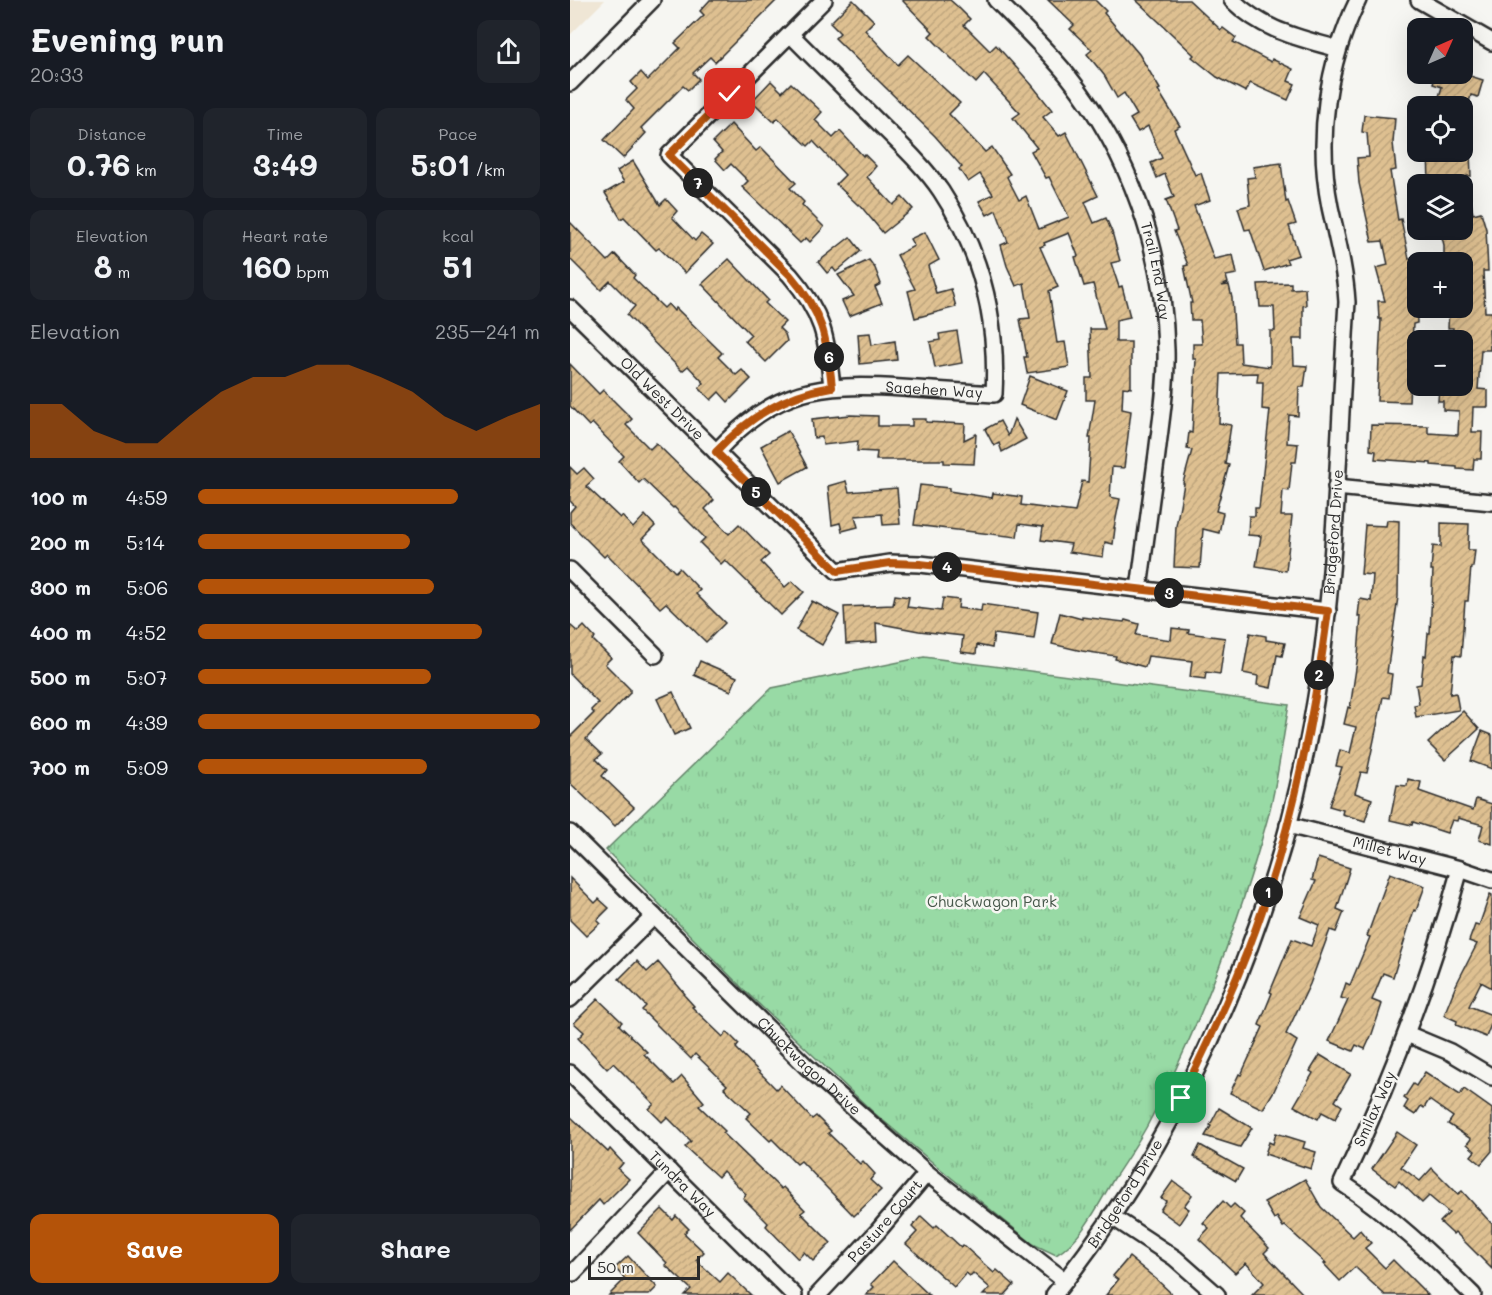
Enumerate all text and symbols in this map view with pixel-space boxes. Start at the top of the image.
text: Evening run [30,17,224,60]
north arrow [1407,18,1473,84]
map controls [1407,18,1473,396]
button: share [477,20,540,83]
text: 20:33 [30,61,83,87]
pin [704,68,755,119]
icon: check [713,77,746,110]
button: locate [1407,96,1473,162]
text: Distance [78,123,146,144]
text: Time [267,123,303,144]
text: Pace [438,123,478,144]
text: 0.76 [67,144,131,184]
text: 3:49 [253,144,317,184]
text: 5:01 [411,144,470,184]
text: km [131,159,157,180]
text: /km [470,159,505,180]
pin: 7 [683,168,713,198]
text: 7 [694,172,702,193]
button: layers [1407,174,1473,240]
street label: Trail End Way [1137,219,1175,321]
text: Elevation [76,225,148,246]
text: Heart rate [242,225,328,246]
text: kcal [442,225,474,246]
text: 8 [94,246,112,286]
text: 160 [241,246,291,286]
text: 51 [443,246,473,286]
button: + [1407,252,1473,318]
text: m [112,261,130,282]
text: bpm [291,261,329,282]
text: Elevation [30,318,120,344]
text: 235–241 m [435,318,540,344]
button: − [1407,330,1473,396]
pin: 6 [814,342,844,372]
text: 6 [824,346,834,367]
street label: Old West Drive [616,352,709,444]
street label: Sagehen Way [885,376,983,402]
street label: Bridgeford Drive [1318,469,1347,595]
pin: 5 [741,477,771,507]
text: 5 [751,481,761,502]
text: 100 m [30,484,88,510]
text: 4:59 [126,484,167,510]
text: 200 m [30,529,90,555]
text: 5:14 [126,529,165,555]
pin: 4 [932,552,962,582]
text: 4 [942,556,952,577]
text: 300 m [30,574,91,600]
text: 5:06 [126,574,168,600]
pin: 3 [1154,578,1184,608]
text: 3 [1164,582,1174,603]
text: 400 m [30,619,91,645]
text: 4:52 [126,619,167,645]
pin: 2 [1304,660,1334,690]
text: 500 m [30,664,90,690]
text: 5:07 [126,664,167,690]
text: 2 [1315,664,1323,685]
text: 600 m [30,709,91,735]
text: 4:39 [126,709,167,735]
text: 700 m [30,754,90,780]
text: 5:09 [126,754,168,780]
street label: Millet Way [1351,831,1429,869]
pin: 1 [1253,877,1283,907]
text: 1 [1264,881,1272,902]
park label: Chuckwagon Park [927,891,1057,911]
street label: Chuckwagon Drive [753,1012,866,1119]
street label: Smilax Way [1349,1067,1400,1150]
pin [1155,1072,1206,1123]
icon: arrive [1164,1081,1197,1114]
street label: Bridgeford Drive [1082,1135,1167,1251]
street label: Tundra Way [645,1146,721,1221]
street label: Pasture Court [843,1175,926,1266]
button: Save [30,1214,279,1283]
button: Share [291,1214,540,1283]
scale bar [588,1253,700,1280]
text: 50 m [597,1256,634,1277]

